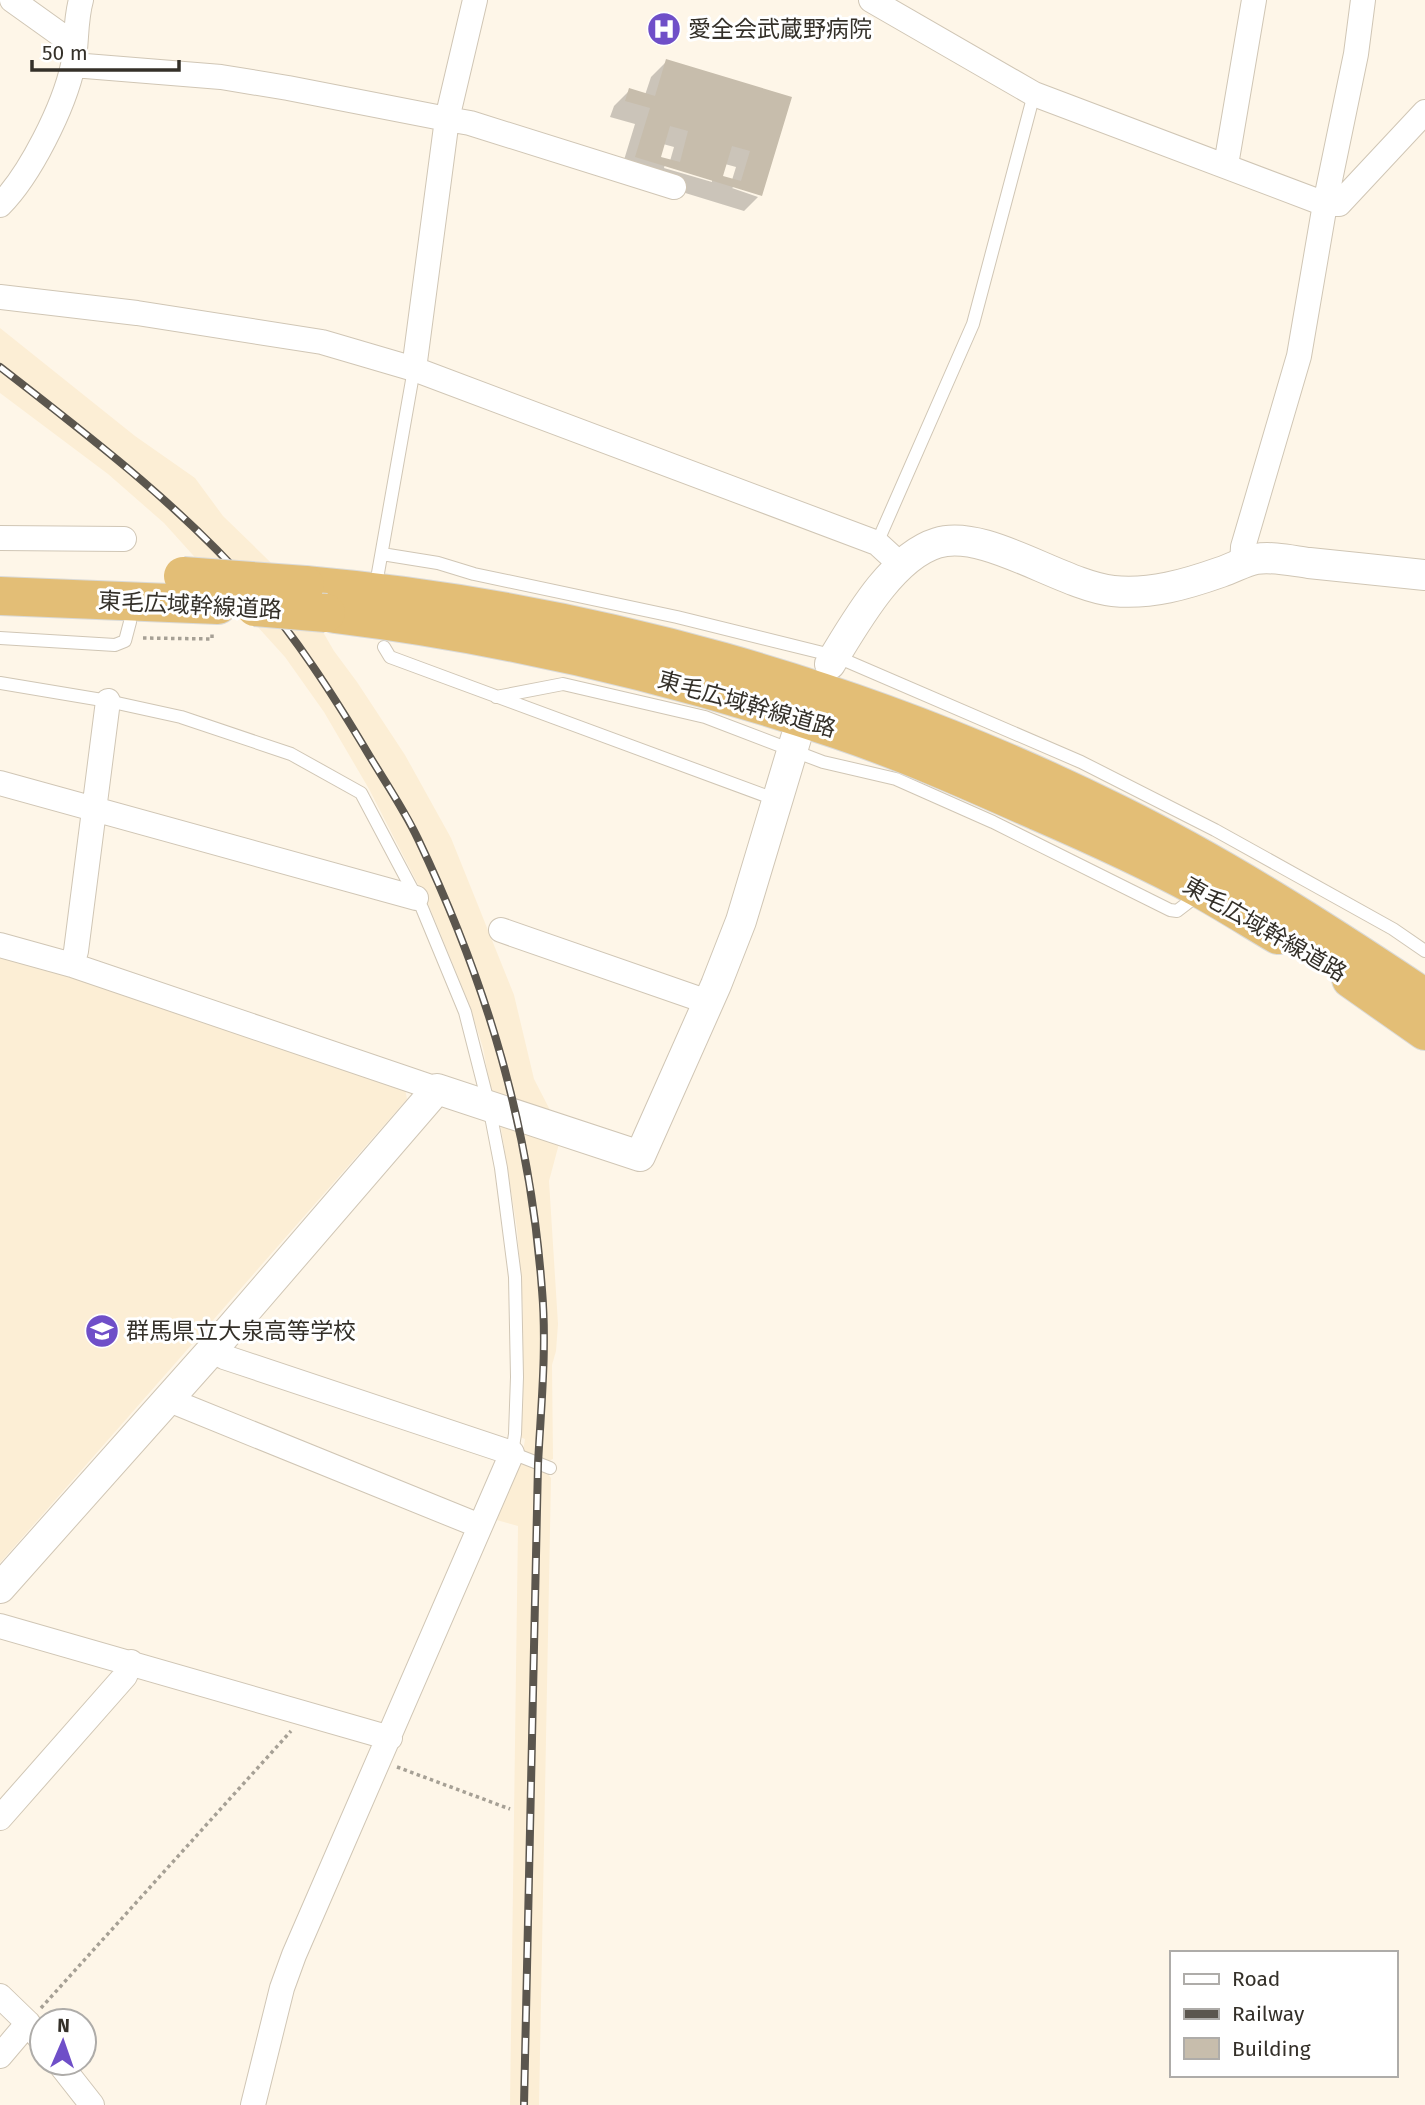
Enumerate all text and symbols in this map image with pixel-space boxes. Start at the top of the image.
hospital icon: 愛全会武蔵野病院 [645,10,683,48]
place label: 愛全会武蔵野病院 [688,15,872,43]
scale bar [32,28,178,72]
text: 50 m [42,40,88,66]
street label: 東毛広域幹線道路 [97,586,283,624]
street label: 東毛広域幹線道路 [655,665,839,743]
street label: 東毛広域幹線道路 [1178,871,1352,987]
school or university icon: 群馬県立大泉高等学校 [83,1312,121,1350]
place label: 群馬県立大泉高等学校 [126,1317,356,1345]
legend [1170,1951,1397,2077]
text: Road [1232,1966,1280,1992]
text: Railway [1232,2001,1305,2027]
north arrow [28,2007,98,2077]
text: N [57,2014,70,2037]
text: Building [1232,2036,1311,2062]

